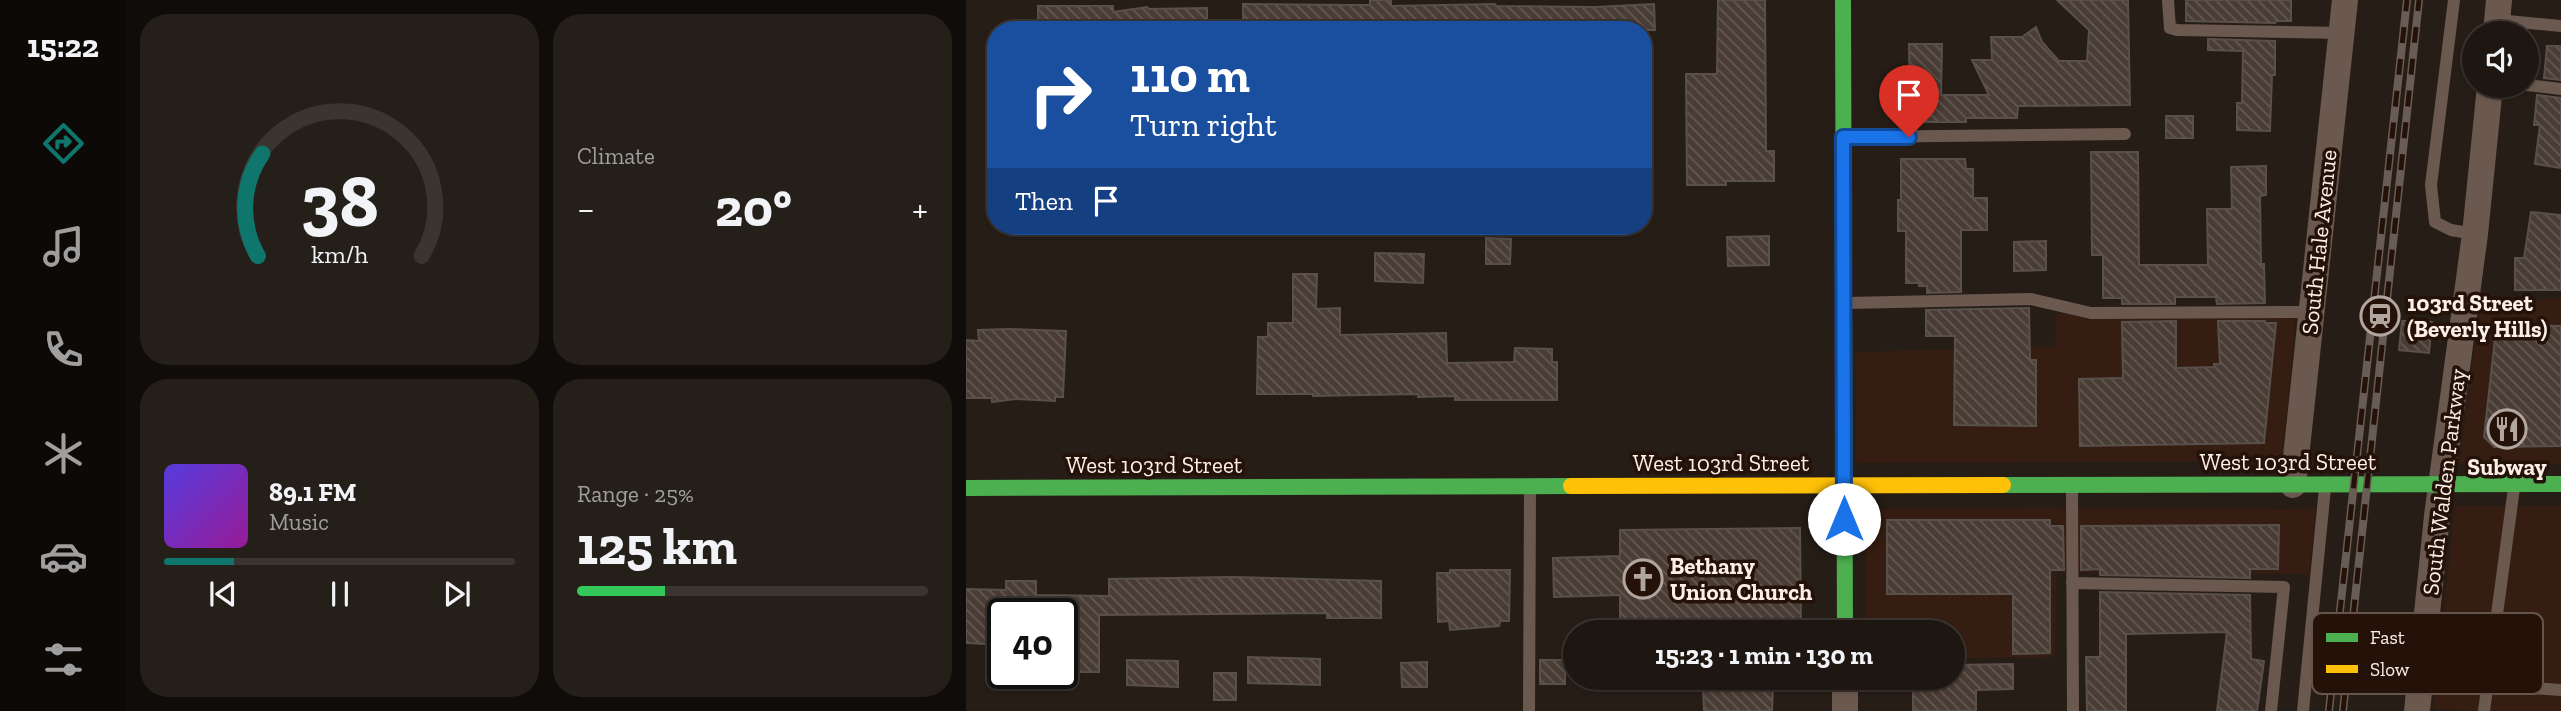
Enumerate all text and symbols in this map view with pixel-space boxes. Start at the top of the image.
map controls [2462,21,2539,98]
button: sound [2462,21,2539,98]
text: 15:22 [27,27,99,65]
text: 110 m [1130,46,1250,105]
icon: right [1015,49,1106,140]
pin [1879,65,1939,137]
icon: arrive [1890,76,1928,114]
text: Turn right [1130,106,1277,144]
icon: directions [39,119,88,168]
text: Climate [577,142,655,170]
street label: South Hale Avenue [2295,148,2343,336]
text: 38 [300,157,379,245]
text: 20° [715,177,792,239]
icon: arrive [1087,182,1125,220]
text: Then [1015,185,1073,217]
text: − [577,186,595,232]
text: + [912,186,928,232]
icon: music [39,222,88,271]
text: km/h [311,238,368,268]
place label: 103rd Street (Beverly Hills) [2407,289,2548,343]
station icon: 103rd Street (Beverly Hills) [2359,295,2401,337]
icon: phone [39,325,88,374]
street label: South Walden Parkway [2416,367,2472,597]
restaurant icon: Subway [2486,408,2528,450]
icon: climate [39,429,88,478]
street label: West 103rd Street [2200,448,2377,476]
street label: West 103rd Street [1633,449,1810,477]
street label: West 103rd Street [1066,451,1243,479]
place label: Subway [2467,453,2548,481]
text: 89.1 FM [269,476,356,508]
text: Range · 25% [577,480,694,508]
position arrow [1807,482,1881,556]
text: Music [269,508,329,536]
text: 125 km [577,515,737,577]
icon: car [39,532,88,581]
place label: Bethany Union Church [1670,552,1813,606]
church icon: Bethany Union Church [1622,558,1664,600]
icon: previous [204,575,242,613]
icon: pause [321,575,359,613]
icon: next [438,575,476,613]
speed limit sign: 40 [987,598,1078,689]
legend [2312,613,2543,694]
text: Fast [2370,626,2405,649]
icon: filters [39,635,88,684]
text: 15:23 · 1 min · 130 m [1655,639,1873,671]
text: Slow [2370,658,2410,681]

